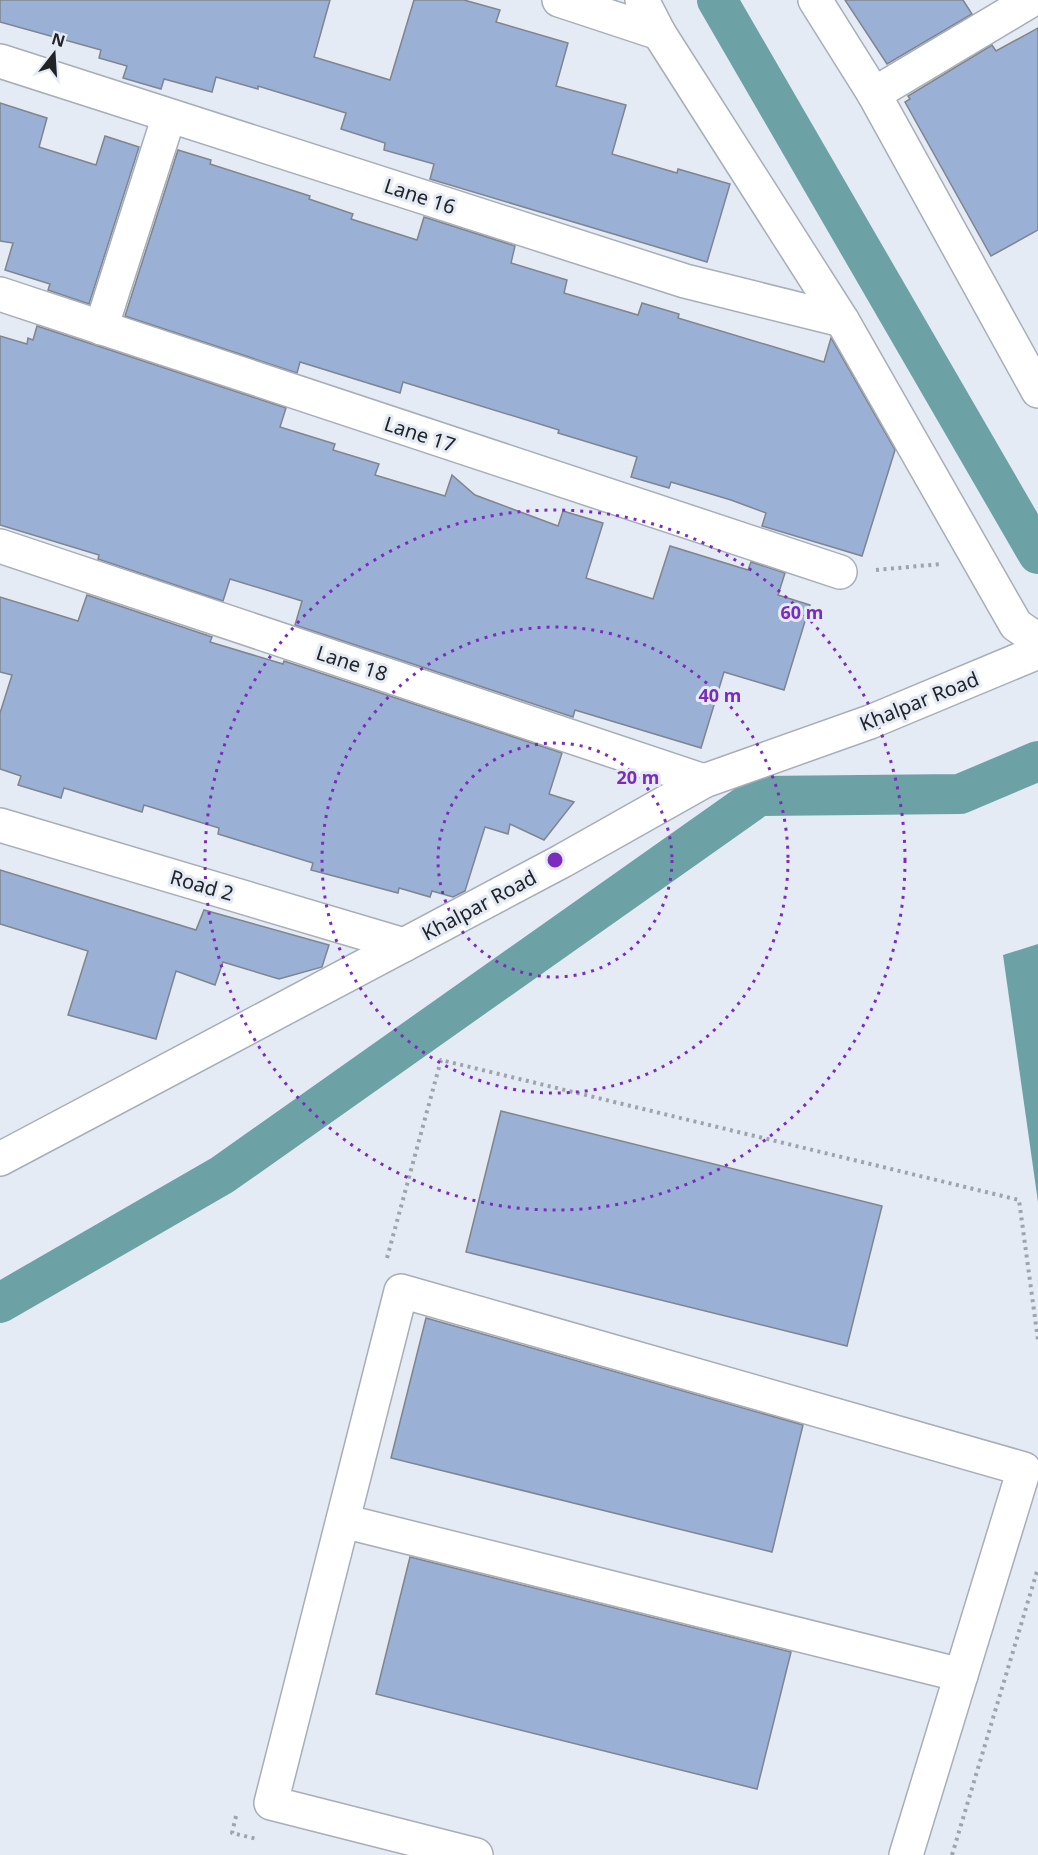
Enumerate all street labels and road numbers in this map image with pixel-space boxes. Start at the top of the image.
street label: Lane 16 [381,172,459,220]
street label: Lane 17 [381,410,459,458]
street label: Lane 18 [313,639,391,687]
street label: Khalpar Road [855,665,983,737]
street label: Road 2 [167,863,237,907]
street label: Khalpar Road [417,863,541,947]

